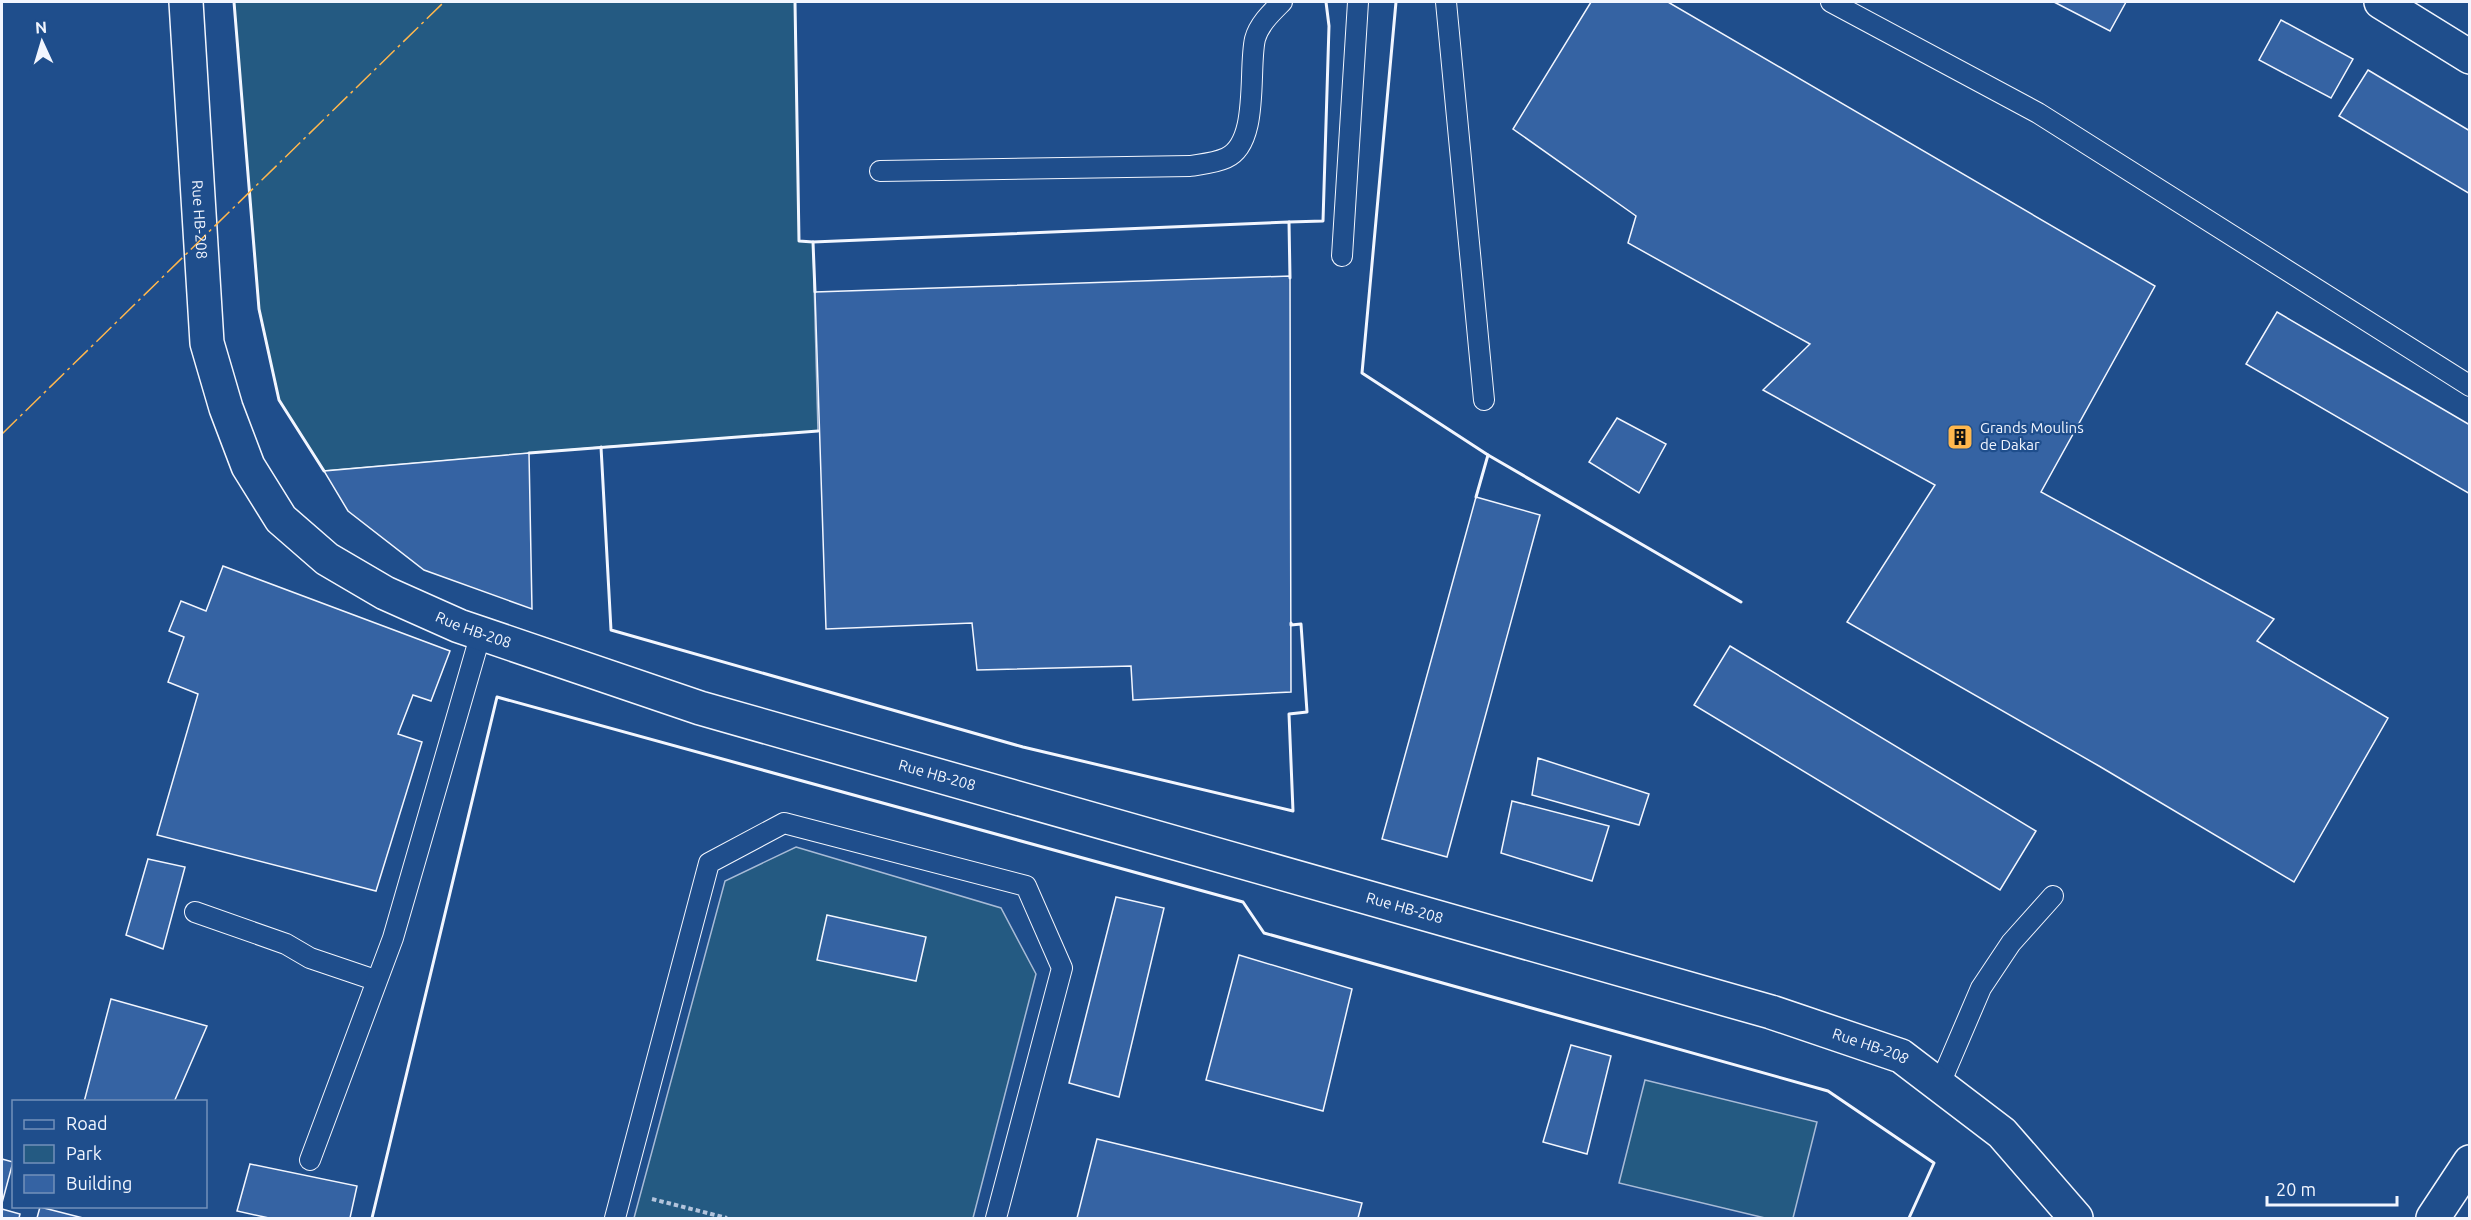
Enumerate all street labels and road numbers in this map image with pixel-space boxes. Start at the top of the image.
street label: Rue HB-208 [189,179,211,260]
street label: Rue HB-208 [433,608,514,651]
street label: Rue HB-208 [897,756,978,794]
street label: Rue HB-208 [1364,888,1445,927]
street label: Rue HB-208 [1830,1024,1912,1067]

